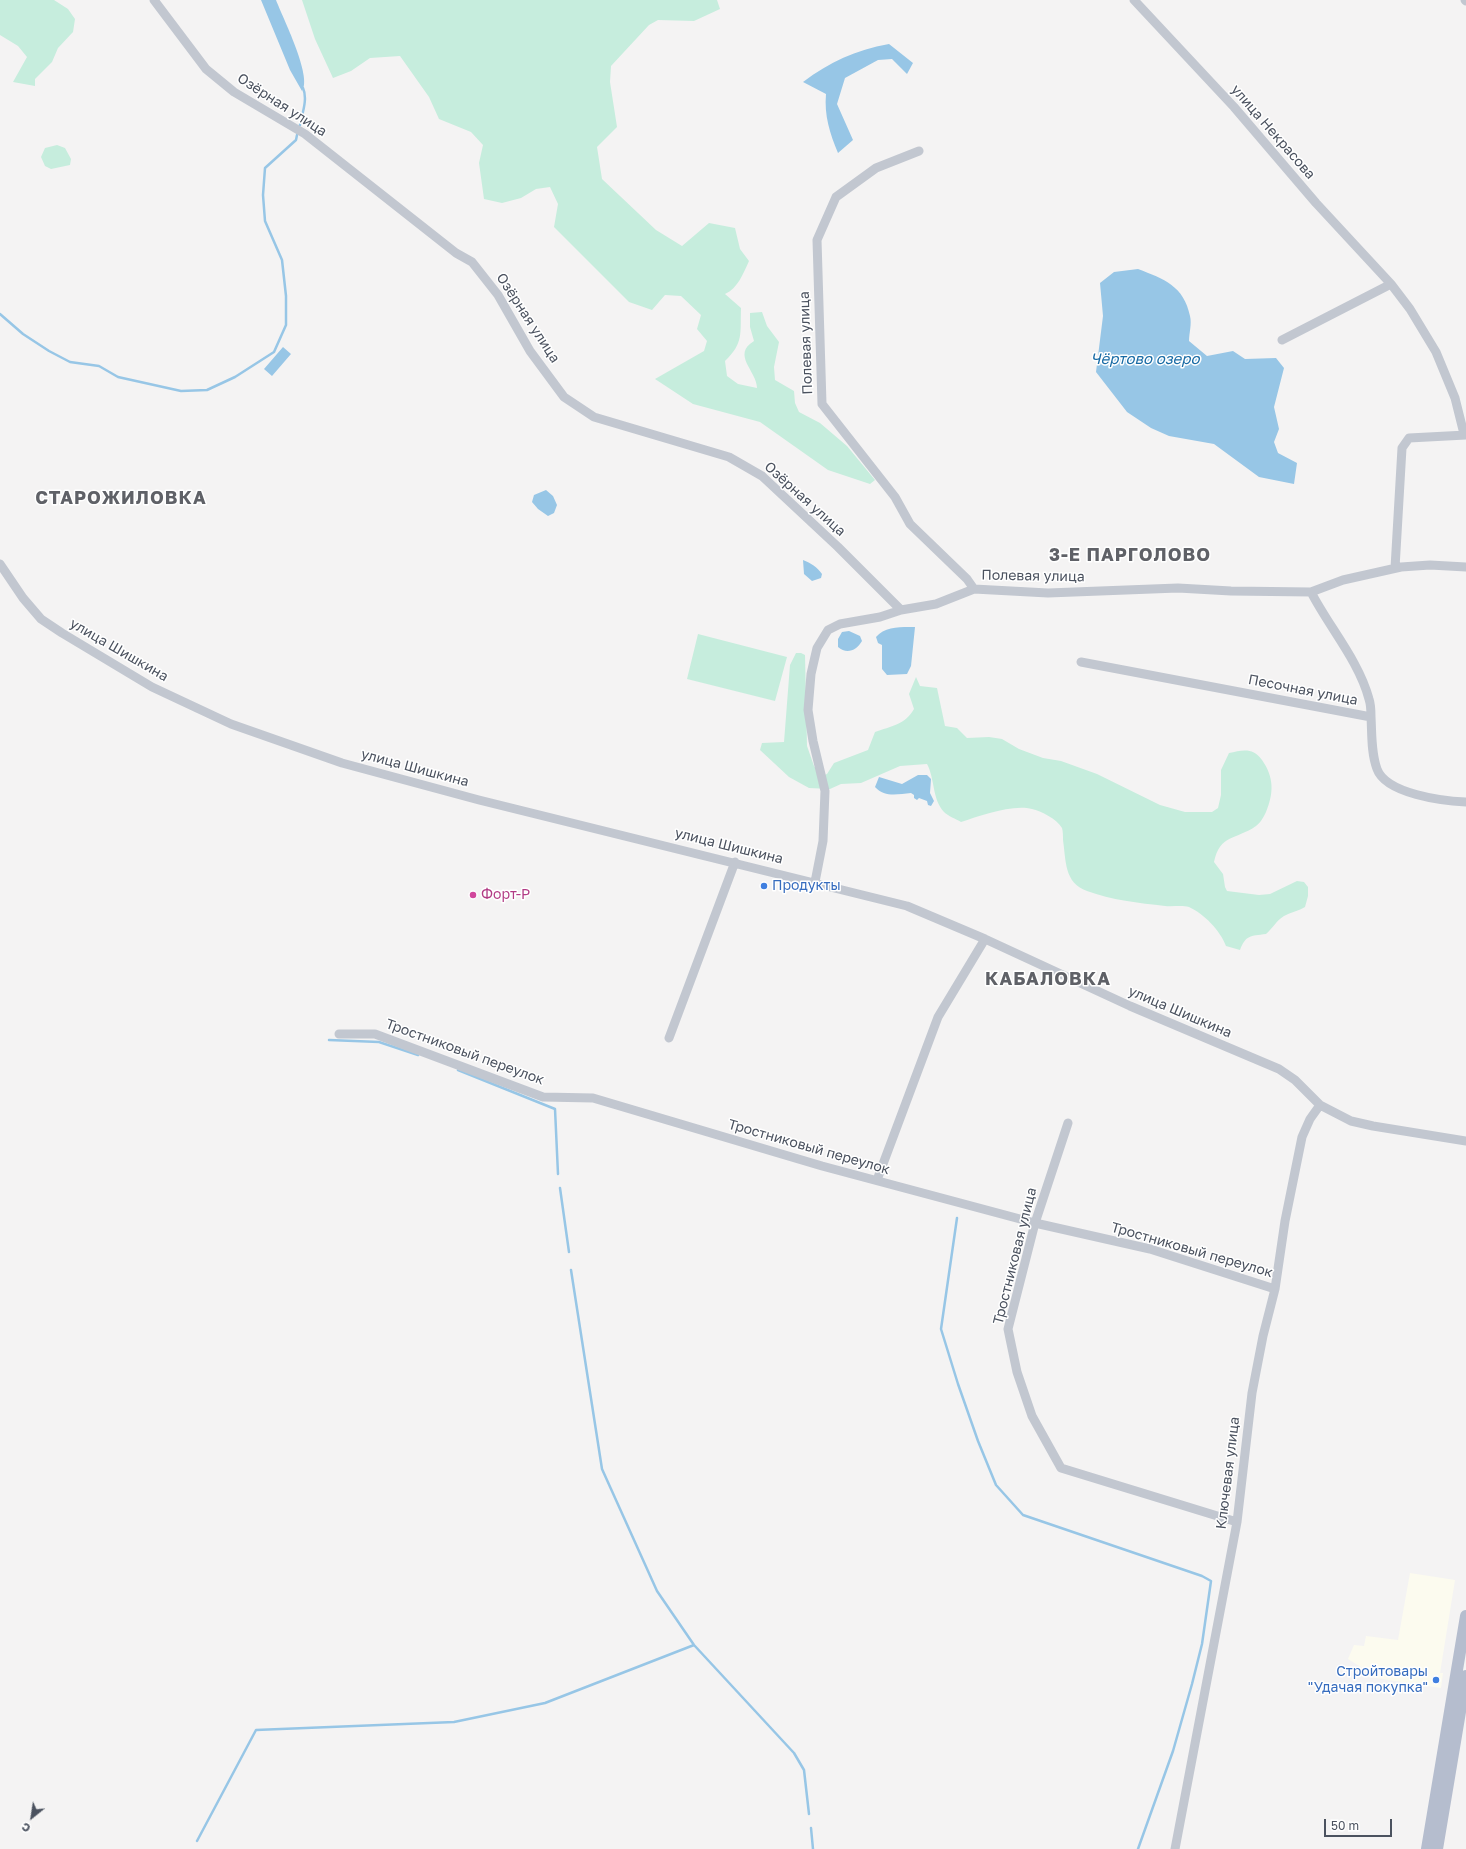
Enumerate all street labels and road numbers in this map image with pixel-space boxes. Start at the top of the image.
street label: Озёрная улица [234,70,330,140]
street label: улица Некрасова [1227,81,1319,183]
street label: Озёрная улица [493,270,563,366]
street label: Полевая улица [796,291,816,395]
street label: Озёрная улица [761,458,849,540]
street label: Полевая улица [981,567,1085,585]
street label: улица Шишкина [67,615,171,685]
street label: Песочная улица [1247,671,1359,709]
street label: улица Шишкина [359,746,471,790]
street label: улица Шишкина [673,824,785,868]
street label: улица Шишкина [1126,983,1234,1041]
street label: Тростниковый переулок [383,1015,547,1089]
street label: Тростниковый переулок [726,1116,892,1178]
street label: Тростниковая улица [990,1186,1040,1326]
street label: Тростниковый переулок [1109,1219,1275,1281]
street label: Ключевая улица [1213,1416,1243,1530]

